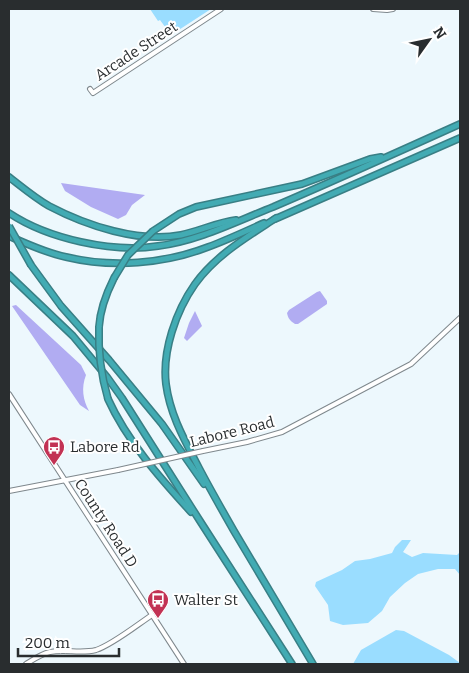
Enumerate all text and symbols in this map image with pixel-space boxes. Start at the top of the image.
north arrow [404,15,454,65]
street label: Arcade Street [91,17,181,84]
text: N [429,24,450,43]
street label: Labore Road [188,413,276,451]
bus stop icon: Labore Rd [42,435,66,466]
place label: Labore Rd [70,438,140,456]
street label: County Road D [71,475,141,571]
bus stop icon: Walter St [146,588,170,619]
place label: Walter St [174,591,238,609]
scale bar [18,626,119,658]
text: 200 m [25,634,70,652]

